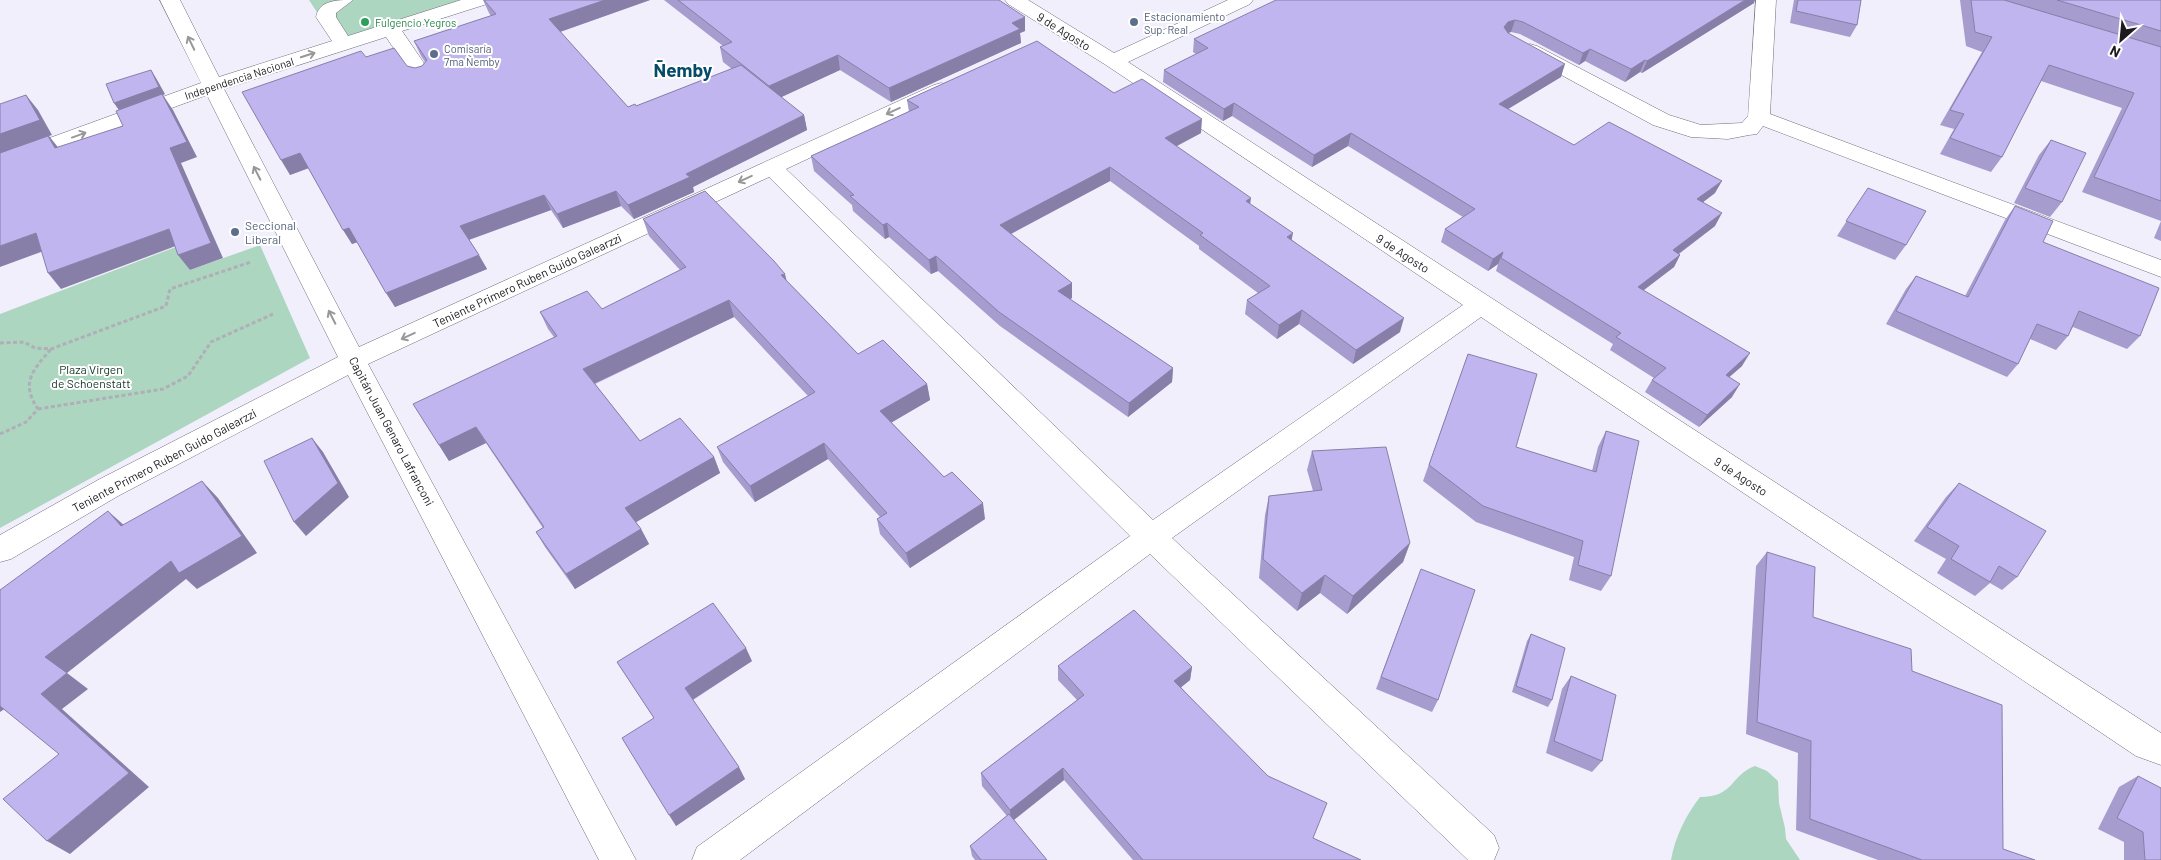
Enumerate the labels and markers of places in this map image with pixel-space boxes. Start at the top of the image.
place label: Estacionamiento Sup. Real [1144,10,1225,36]
marker: Fulgencio Yegros [359,16,371,28]
place label: Fulgencio Yegros [375,16,456,29]
marker: Estacionamiento Sup. Real [1128,16,1140,28]
place label: Comisaría 7ma Ñemby [444,42,499,68]
marker: Comisaría 7ma Ñemby [428,48,440,60]
place label: Seccional Liberal [245,218,296,246]
marker: Seccional Liberal [229,226,241,238]

